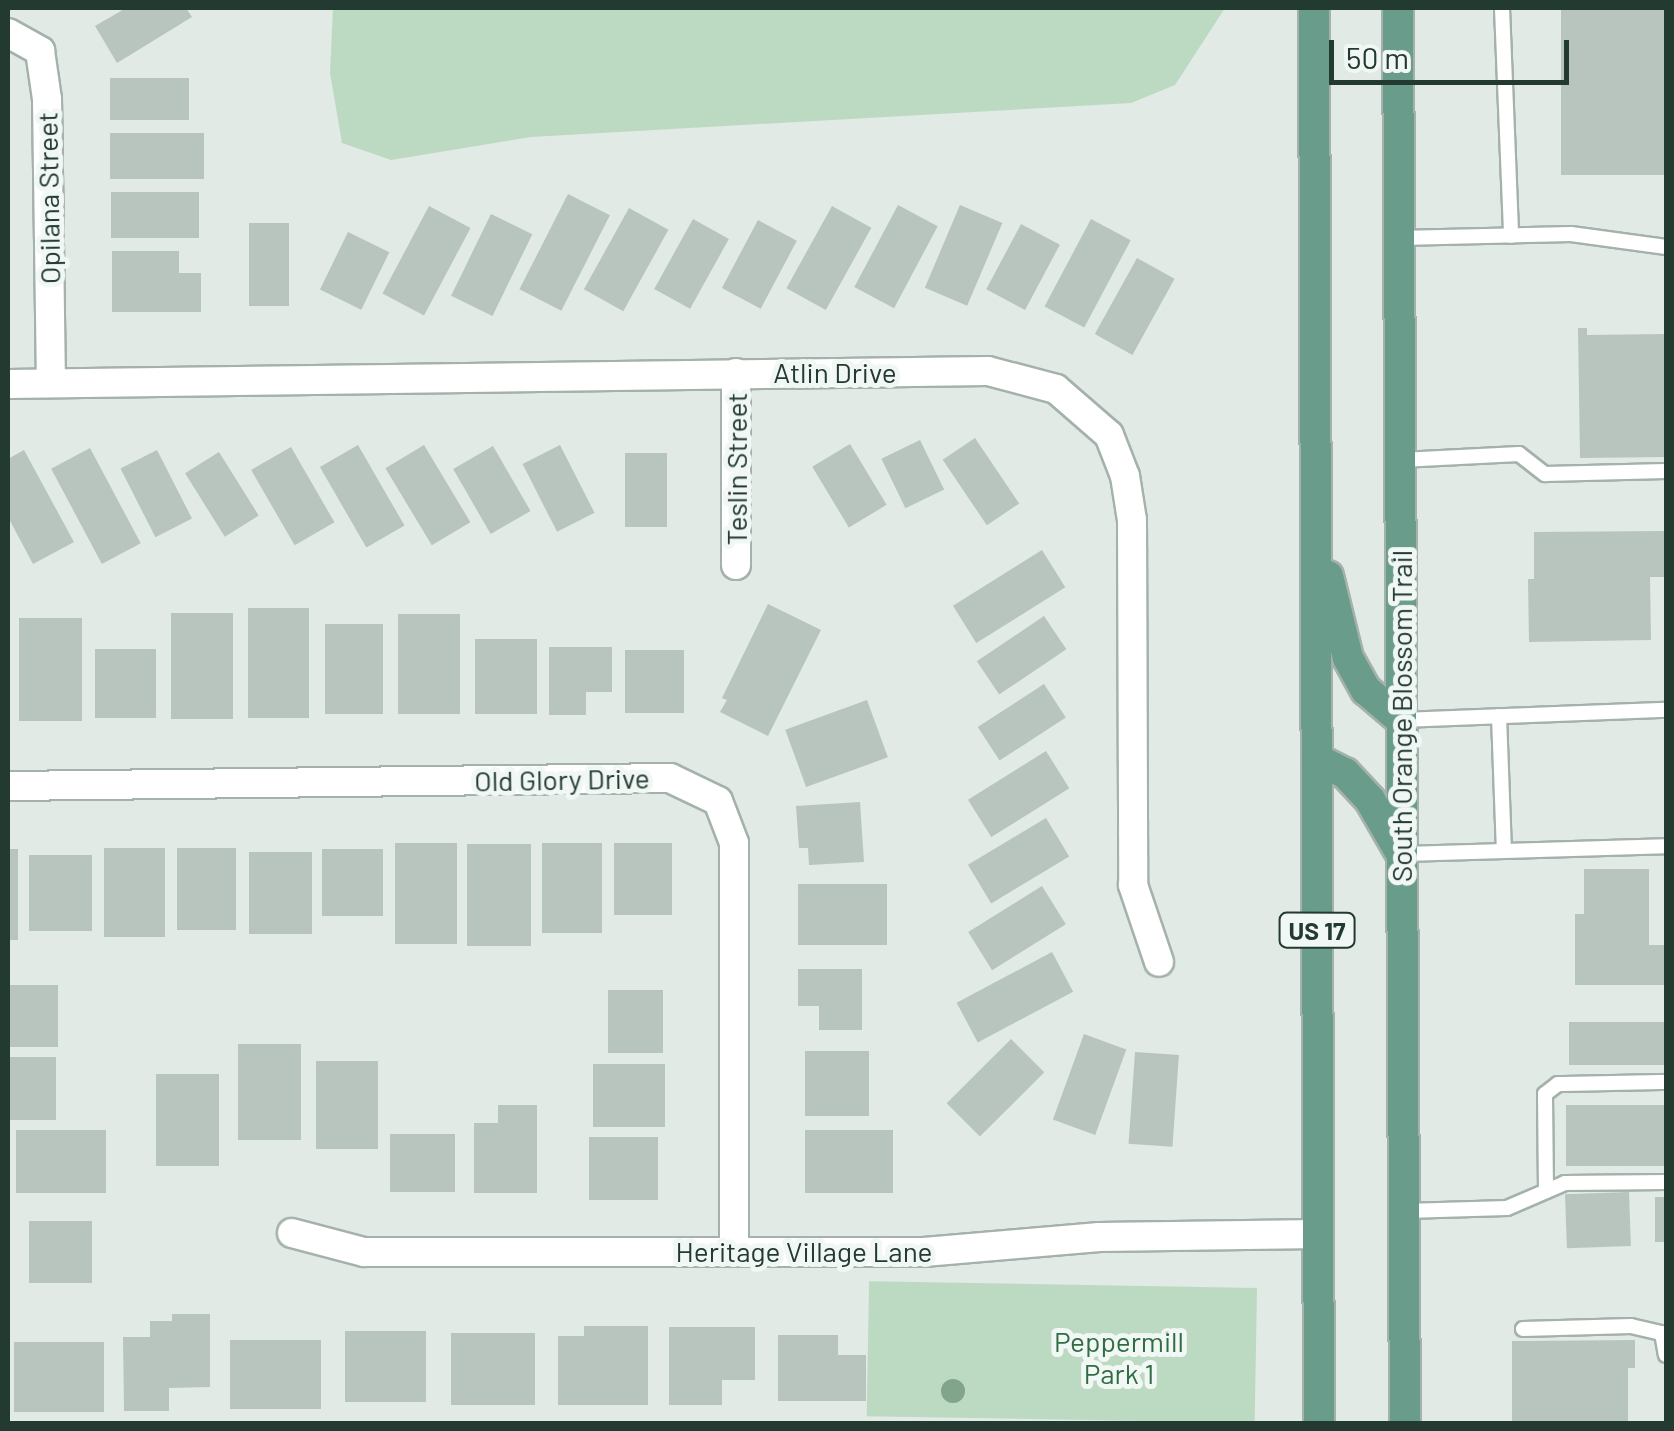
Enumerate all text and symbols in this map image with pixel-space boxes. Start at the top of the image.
scale bar [1334,20,1574,82]
text: 50 m [1346,39,1409,75]
street label: Opilana Street [30,112,66,284]
street label: Atlin Drive [773,355,897,389]
street label: Teslin Street [719,393,753,545]
street label: South Orange Blossom Trail [1384,550,1418,882]
street label: Old Glory Drive [474,761,650,797]
road number: US 17 [1277,910,1357,950]
street label: Heritage Village Lane [676,1234,932,1268]
park label: Peppermill Park 1 [1054,1324,1184,1390]

